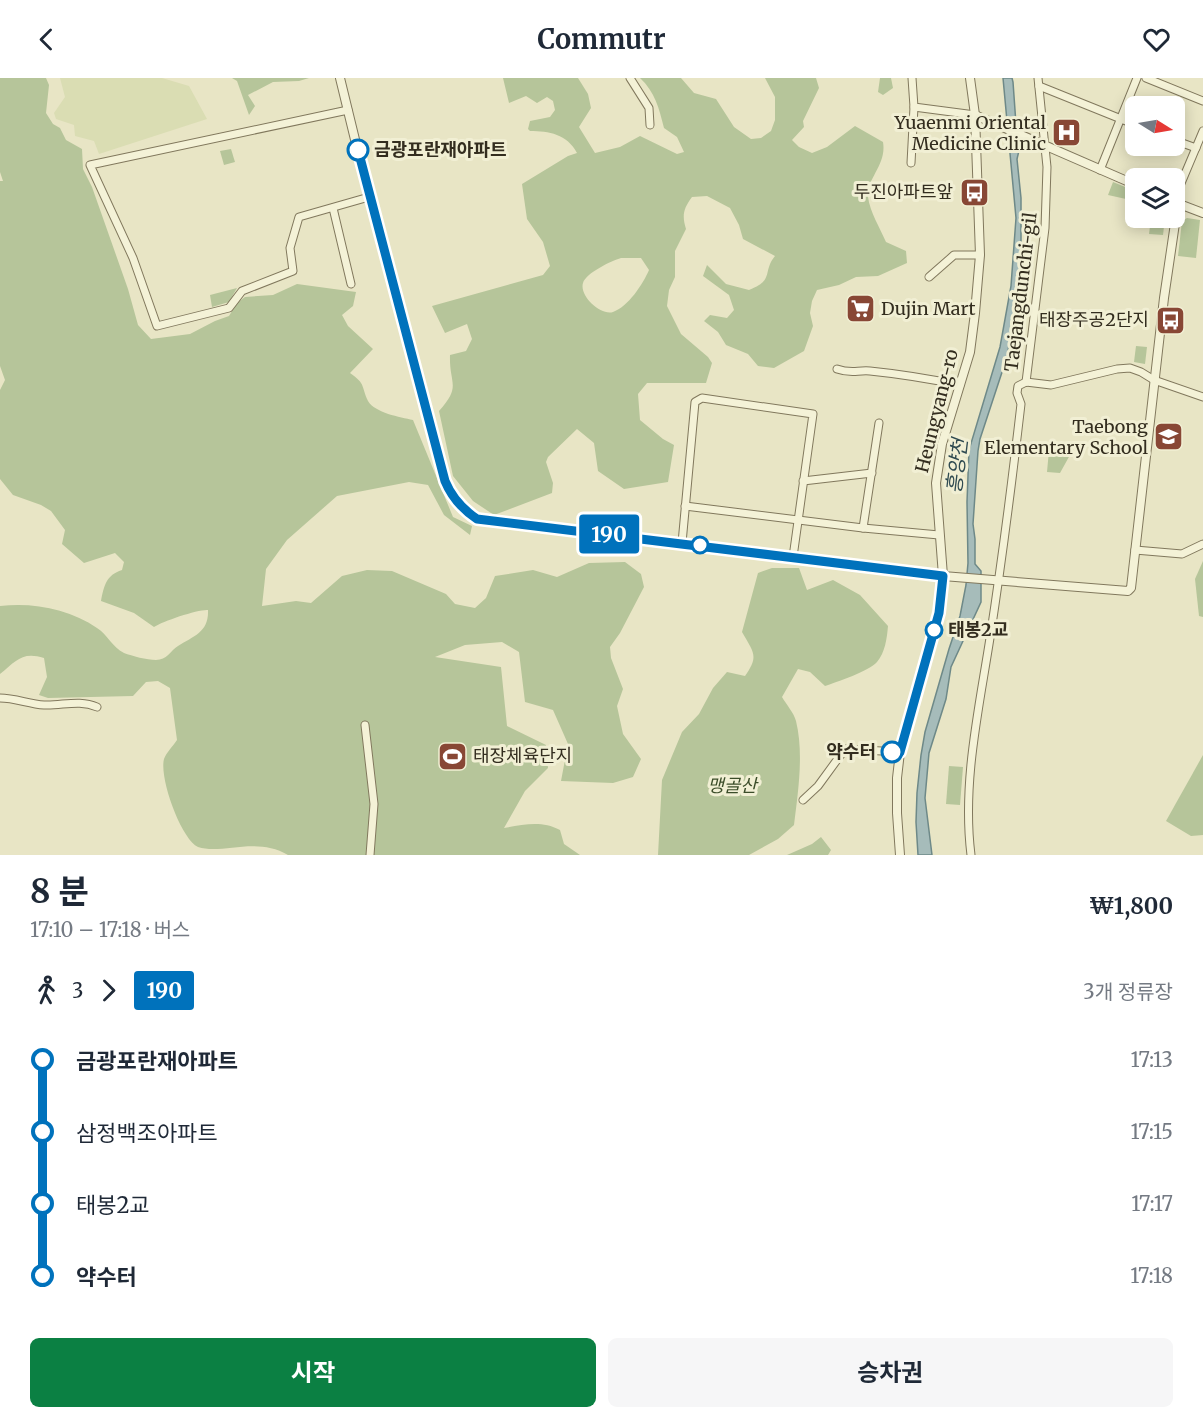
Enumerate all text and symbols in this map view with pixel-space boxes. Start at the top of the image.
text: Commutr [538,22,665,56]
icon: back [30,23,63,56]
icon: heart [1140,23,1173,56]
north arrow [1125,96,1185,156]
map controls [1125,96,1185,228]
place label: Yuaenmi Oriental Medicine Clinic [894,111,1046,155]
hospital icon: Yuaenmi Oriental Medicine Clinic [1051,117,1083,149]
place label: 금광포란재아파트 [374,138,506,161]
marker: 금광포란재아파트 [347,139,369,161]
button: layers [1125,168,1185,228]
bus stop icon: 두진아파트앞 [958,176,990,208]
place label: 두진아파트앞 [854,180,953,203]
street label: Taejangdunchi-gil [999,211,1042,373]
supermarket icon: Dujin Mart [844,293,876,325]
place label: Dujin Mart [881,297,976,320]
bus stop icon: 태장주공2단지 [1154,304,1186,336]
place label: 태장주공2단지 [1039,308,1149,331]
street label: Heungyang-ro [910,347,963,475]
place label: Taebong Elementary School [984,415,1148,459]
school or university icon: Taebong Elementary School [1153,421,1185,453]
water label: 흥양천 [941,434,973,495]
line badge: 190 [574,514,644,554]
text: 190 [591,521,627,548]
unlabelled marker [691,536,709,554]
place label: 태봉2교 [948,618,1008,641]
marker: 태봉2교 [925,621,943,639]
sports icon: 태장체육단지 [436,740,468,772]
place label: 약수터 [826,740,876,763]
marker: 약수터 [881,741,903,763]
place label: 태장체육단지 [473,744,572,767]
park label: 맹골산 [707,774,759,797]
text: 8 분 [30,871,89,912]
text: ₩1,800 [1089,892,1173,920]
text: 17:10 – 17:18 · 버스 [30,917,190,942]
icon: walk [30,974,63,1007]
icon: forward [92,974,125,1007]
text: 190 [146,977,182,1004]
text: 3 [72,978,83,1003]
text: 3개 정류장 [1083,979,1173,1004]
text: 금광포란재아파트 [76,1047,238,1075]
text: 17:13 [1131,1047,1173,1072]
text: 삼정백조아파트 [76,1119,218,1147]
text: 17:15 [1130,1119,1173,1144]
text: 태봉2교 [76,1191,150,1219]
text: 17:17 [1131,1191,1173,1216]
text: 약수터 [76,1263,137,1291]
text: 17:18 [1130,1263,1173,1288]
button: 시작 [30,1338,596,1407]
button: 승차권 [608,1338,1173,1407]

